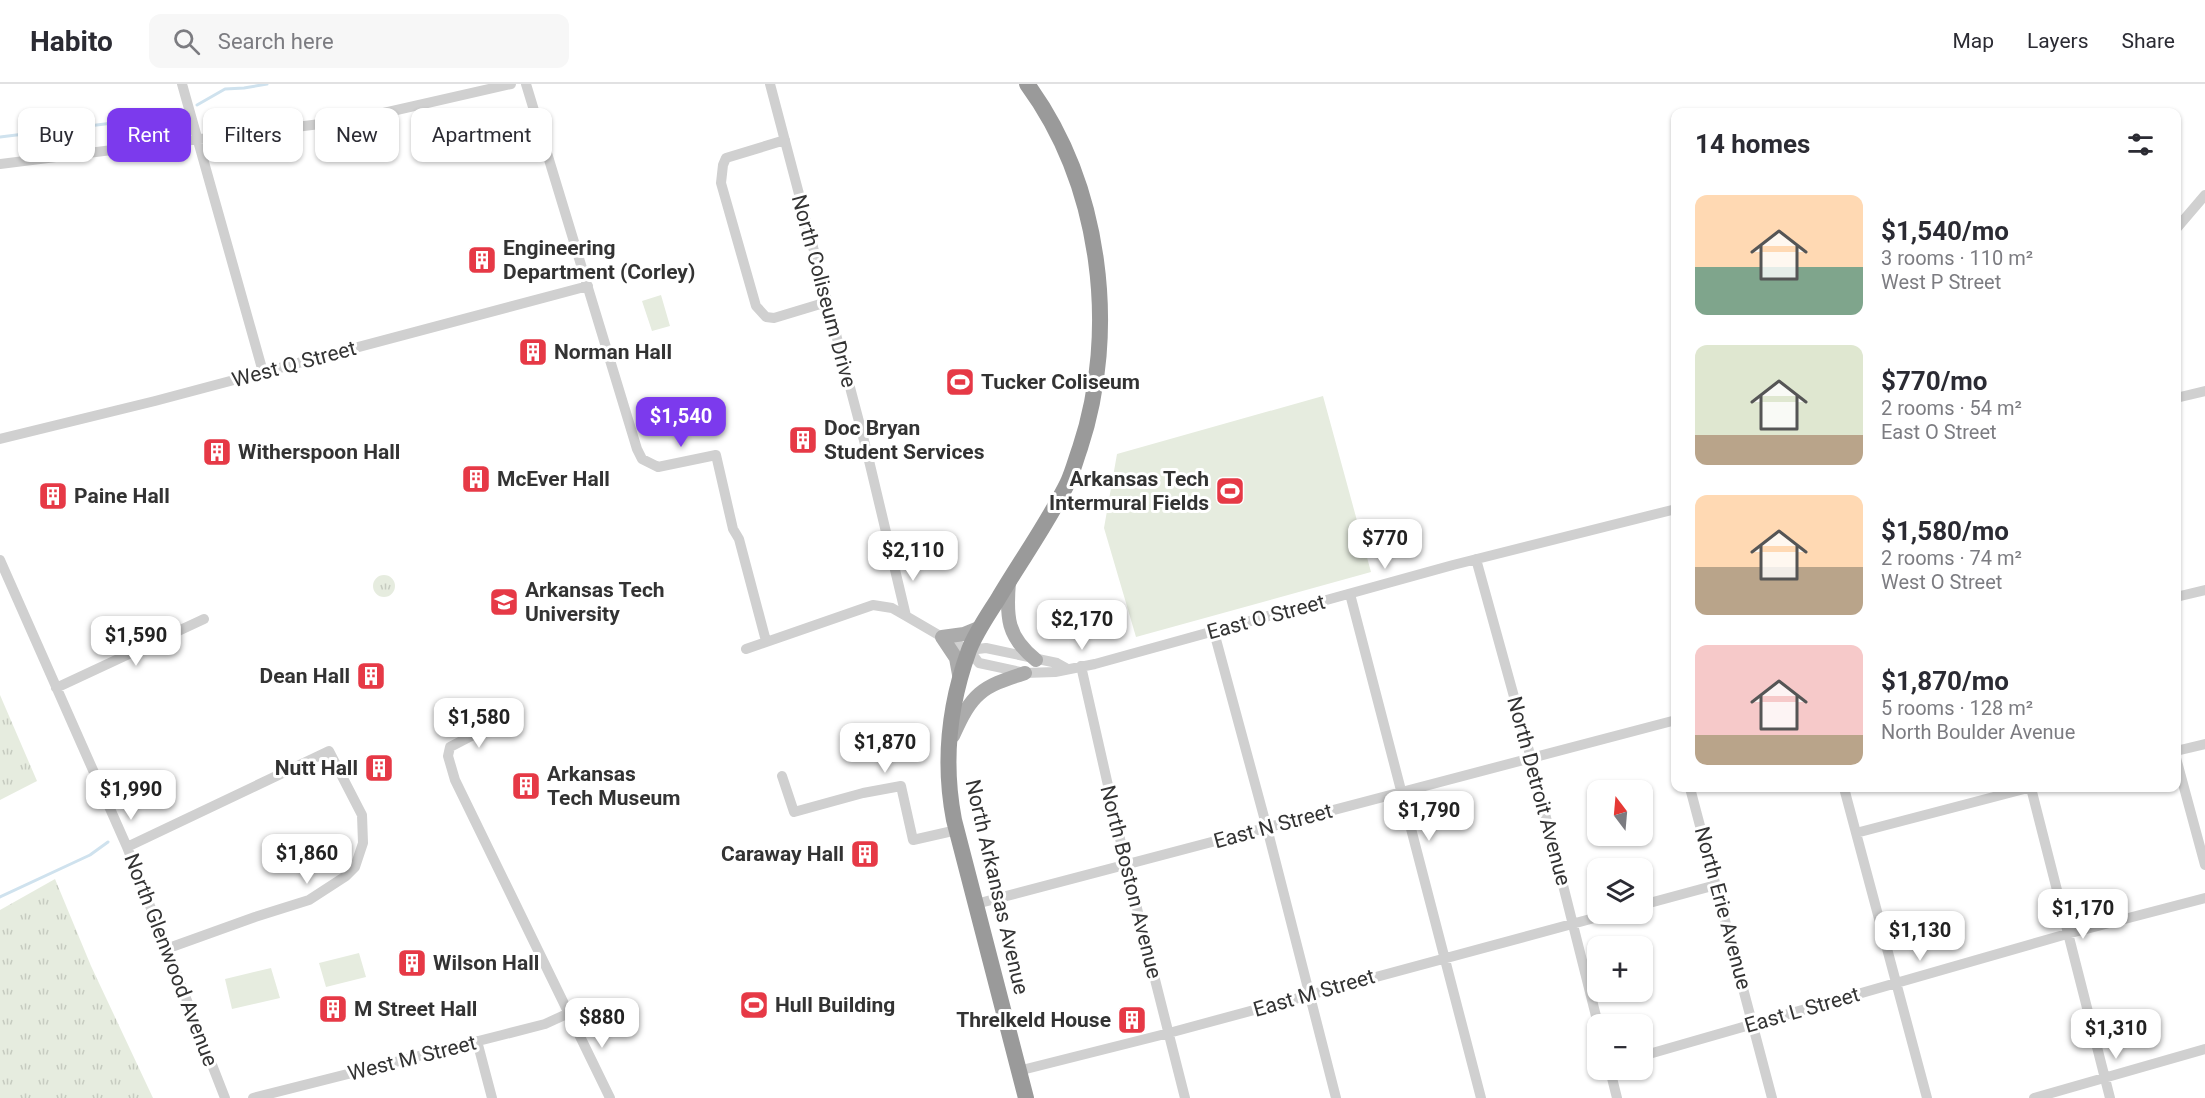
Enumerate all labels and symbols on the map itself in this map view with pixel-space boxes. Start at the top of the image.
street label: North Coliseum Drive [787,192,861,390]
place label: Engineering Department (Corley) [503,236,695,284]
building icon: Engineering Department (Corley) [466,244,498,276]
street label: West Q Street [229,336,359,392]
building icon: Norman Hall [517,336,549,368]
place label: Norman Hall [554,340,672,364]
sports icon: Tucker Coliseum [944,366,976,398]
place label: Tucker Coliseum [981,370,1140,394]
pin: $1,540 [632,397,730,448]
place label: Doc Bryan Student Services [824,416,985,464]
building icon: Doc Bryan Student Services [787,424,819,456]
building icon: Witherspoon Hall [201,436,233,468]
place label: Witherspoon Hall [238,440,400,464]
building icon: McEver Hall [460,463,492,495]
place label: McEver Hall [497,467,610,491]
place label: Arkansas Tech Intermural Fields [1049,467,1209,515]
sports icon: Arkansas Tech Intermural Fields [1214,475,1246,507]
building icon: Paine Hall [37,480,69,512]
place label: Paine Hall [74,484,170,508]
pin: $770 [1349,519,1421,570]
pin: $2,110 [864,531,962,582]
place label: Arkansas Tech University [525,578,665,626]
school or university icon: Arkansas Tech University [488,586,520,618]
street label: East O Street [1204,590,1328,644]
pin: $2,170 [1033,600,1131,651]
pin: $1,590 [87,616,185,667]
building icon: Dean Hall [355,660,387,692]
place label: Dean Hall [260,664,350,688]
street label: North Detroit Avenue [1502,694,1576,888]
pin: $1,580 [430,698,528,749]
pin: $1,870 [836,723,934,774]
building icon: Nutt Hall [363,752,395,784]
place label: Nutt Hall [275,756,358,780]
place label: Arkansas Tech Museum [547,762,681,810]
pin: $1,990 [82,770,180,821]
building icon: Arkansas Tech Museum [510,770,542,802]
street label: North Arkansas Avenue [961,777,1033,997]
north arrow [1587,780,1653,846]
street label: North Boston Avenue [1095,783,1167,981]
pin: $1,790 [1380,791,1478,842]
street label: East N Street [1211,799,1335,853]
street label: North Erie Avenue [1690,824,1756,992]
pin: $1,860 [258,834,356,885]
building icon: Caraway Hall [849,838,881,870]
place label: Caraway Hall [721,842,844,866]
street label: North Glenwood Avenue [119,850,223,1070]
pin: $1,170 [2034,889,2132,940]
pin: $1,130 [1871,911,1969,962]
building icon: Wilson Hall [396,947,428,979]
place label: Wilson Hall [433,951,539,975]
street label: East M Street [1251,964,1378,1022]
street label: East L Street [1742,982,1862,1038]
sports icon: Hull Building [738,989,770,1021]
building icon: M Street Hall [317,993,349,1025]
place label: Hull Building [775,993,895,1017]
place label: M Street Hall [354,997,477,1021]
pin: $880 [566,998,638,1049]
building icon: Threlkeld House [1116,1004,1148,1036]
place label: Threlkeld House [956,1008,1111,1032]
pin: $1,310 [2067,1009,2165,1060]
street label: West M Street [345,1030,479,1086]

